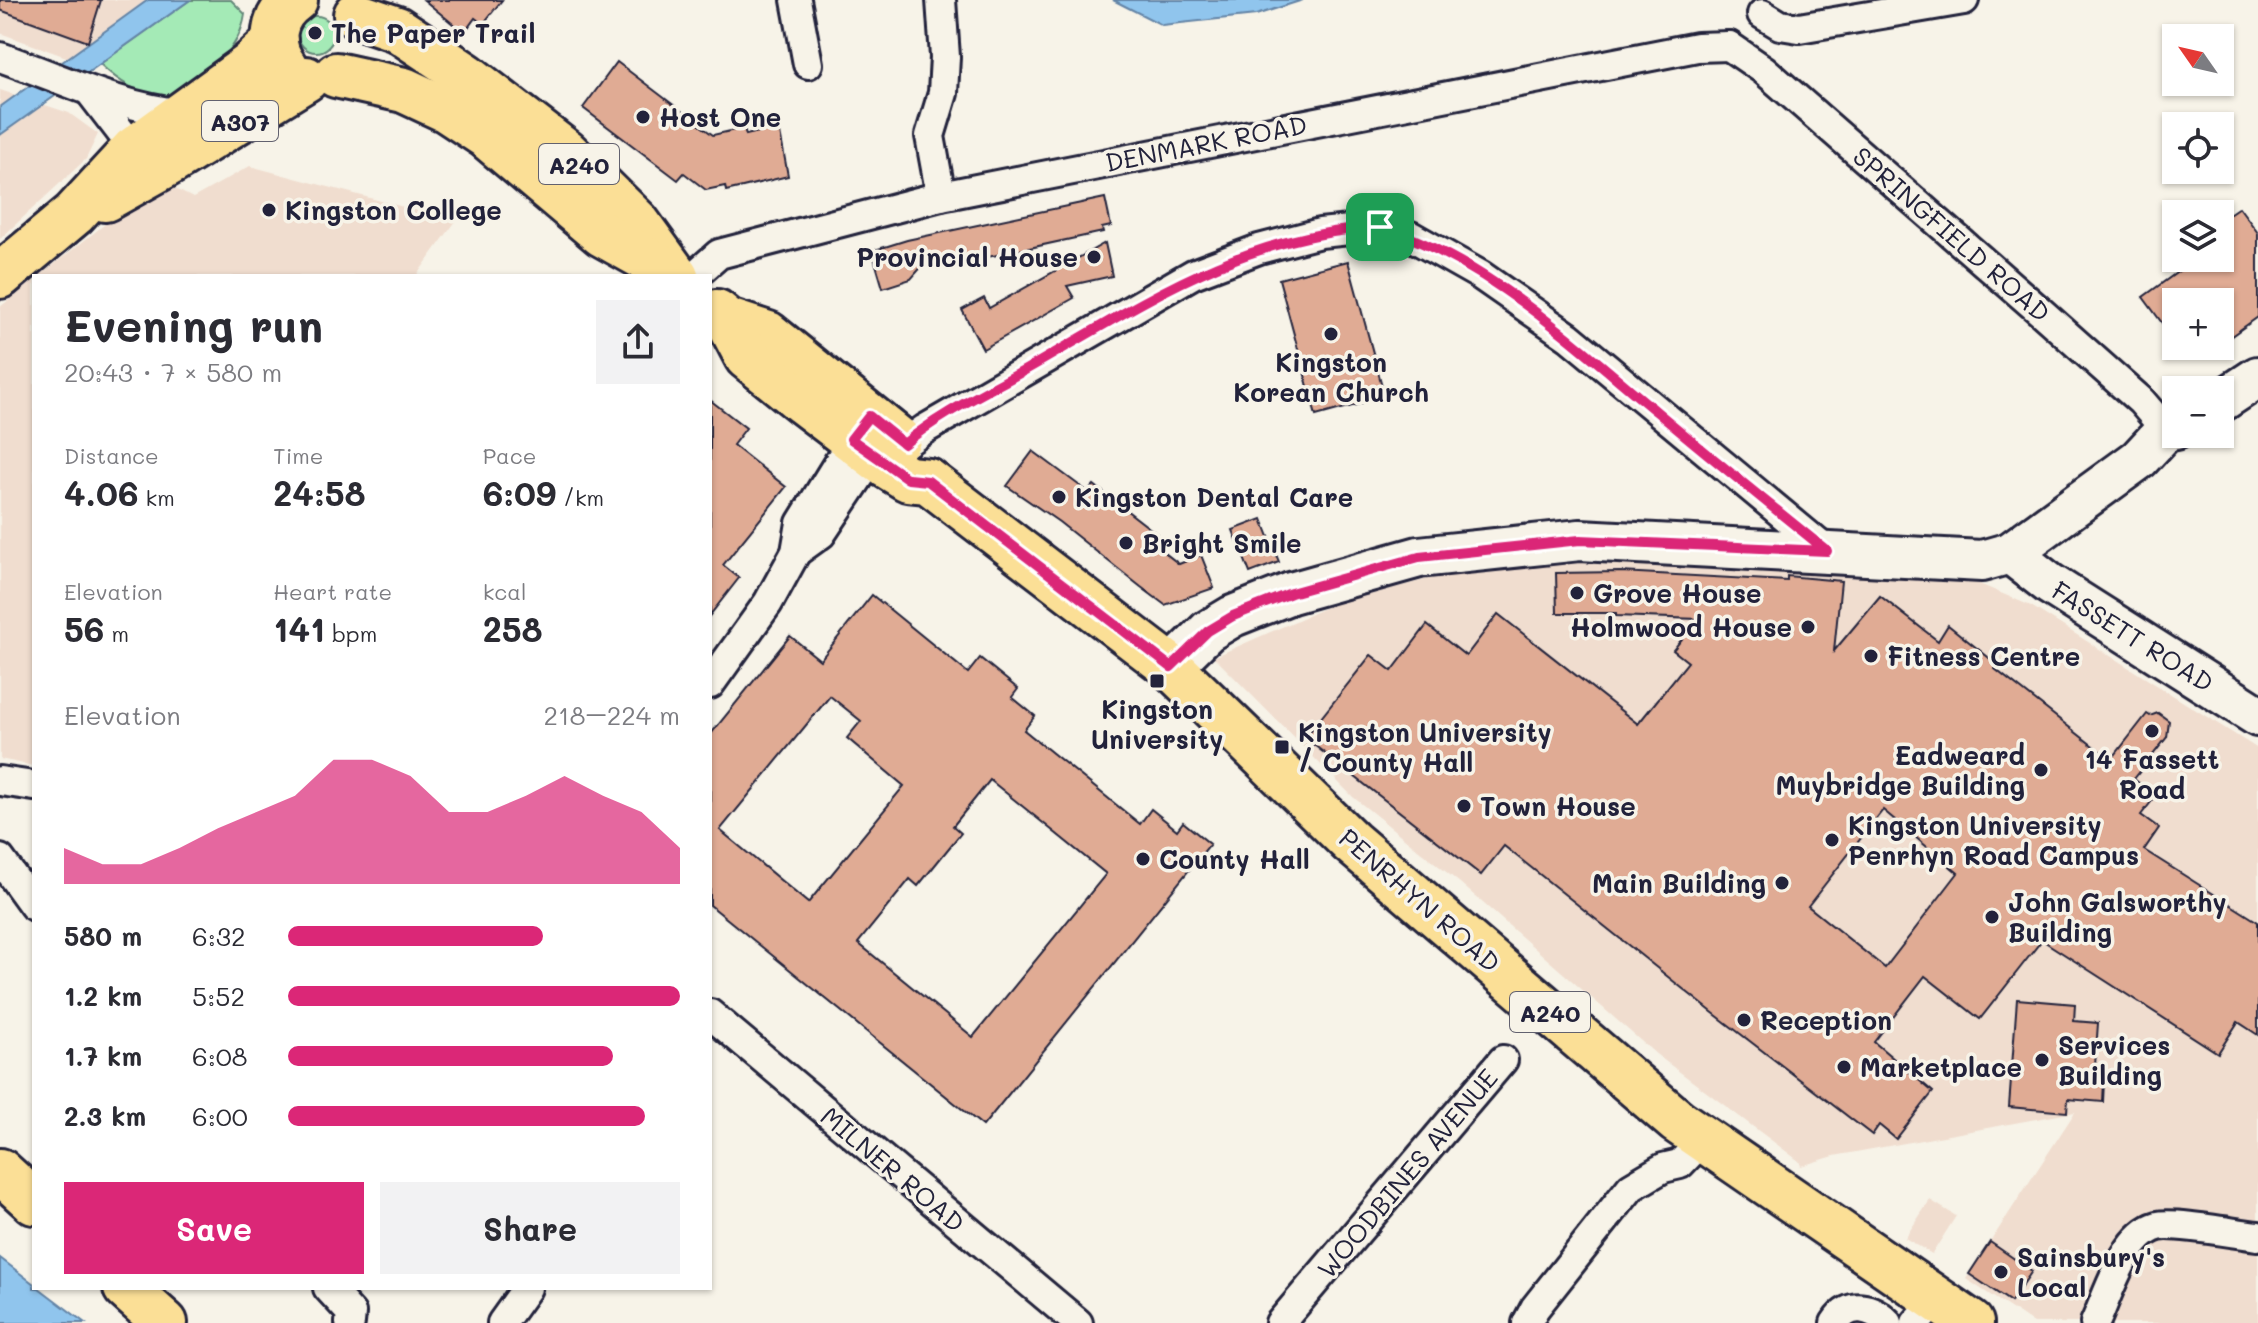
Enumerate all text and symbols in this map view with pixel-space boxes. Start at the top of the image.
place label: The Paper Trail [331,16,536,50]
marker: The Paper Trail [306,24,324,42]
north arrow [2162,24,2234,96]
map controls [2162,24,2234,448]
place label: Host One [659,100,781,134]
road number: A307 [202,101,278,141]
street label: DENMARK ROAD [1102,107,1310,179]
marker: Host One [634,108,652,126]
button: locate [2162,112,2234,184]
street label: SPRINGFIELD ROAD [1846,139,2058,329]
road number: A240 [539,144,619,184]
place label: Kingston College [285,193,502,227]
pin [1346,193,1414,261]
button: layers [2162,200,2234,272]
marker: Kingston College [260,201,278,219]
icon: arrive [1358,205,1402,249]
place label: Provincial House [856,240,1078,274]
marker: Provincial House [1085,248,1103,266]
button: + [2162,288,2234,360]
text: Evening run [64,296,323,353]
button: share [596,300,680,384]
marker: Kingston Korean Church [1322,325,1340,343]
place label: Kingston Korean Church [1233,345,1429,409]
text: 20:43 · 7 × 580 m [64,355,282,389]
button: − [2162,376,2234,448]
text: Distance [64,441,159,470]
text: Time [273,441,323,470]
text: Pace [483,441,536,470]
text: 4.06 [64,470,138,515]
text: 24:58 [273,470,366,515]
text: 6:09 [483,470,556,515]
place label: Kingston Dental Care [1075,480,1353,514]
text: km [138,483,175,512]
text: /km [556,483,604,512]
marker: Kingston Dental Care [1050,488,1068,506]
place label: Bright Smile [1142,526,1302,560]
marker: Bright Smile [1117,534,1135,552]
street label: FASSETT ROAD [2046,573,2220,699]
place label: Grove House [1593,576,1762,610]
text: Elevation [64,577,163,606]
text: Heart rate [273,577,392,606]
text: kcal [483,577,527,606]
marker: Grove House [1568,584,1586,602]
text: 56 [64,606,104,651]
text: 141 [273,606,325,651]
text: 258 [483,606,543,651]
place label: Holmwood House [1570,610,1792,644]
marker: Holmwood House [1799,618,1817,636]
text: m [104,619,129,648]
text: bpm [325,619,377,648]
place label: Fitness Centre [1887,639,2080,673]
marker: Fitness Centre [1862,647,1880,665]
marker: Kingston University [1148,672,1166,690]
place label: Kingston University [1091,692,1223,756]
text: Elevation [64,698,181,732]
text: 218–224 m [544,698,680,732]
place label: Kingston University / County Hall [1298,715,1552,779]
marker: 14 Fassett Road [2143,722,2161,740]
marker: Kingston University / County Hall [1273,738,1291,756]
place label: Eadweard Muybridge Building [1775,738,2025,802]
place label: 14 Fassett Road [2085,742,2219,806]
marker: Eadweard Muybridge Building [2032,761,2050,779]
place label: Town House [1480,789,1636,823]
marker: Town House [1455,797,1473,815]
place label: Kingston University Penrhyn Road Campus [1848,808,2139,872]
street label: PENRHYN ROAD [1332,821,1508,979]
marker: Kingston University Penrhyn Road Campus [1823,831,1841,849]
place label: County Hall [1159,842,1310,876]
marker: County Hall [1134,850,1152,868]
place label: Main Building [1592,866,1766,900]
marker: Main Building [1773,874,1791,892]
place label: John Galsworthy Building [2008,885,2227,949]
marker: John Galsworthy Building [1983,908,2001,926]
text: 580 m [64,919,142,953]
text: 6:32 [192,919,245,953]
text: 1.2 km [64,979,142,1013]
text: 5:52 [192,979,245,1013]
road number: A240 [1510,992,1590,1032]
place label: Reception [1760,1003,1892,1037]
marker: Reception [1735,1011,1753,1029]
place label: Services Building [2058,1028,2170,1092]
text: 1.7 km [64,1039,142,1073]
text: 6:08 [192,1039,248,1073]
place label: Marketplace [1860,1050,2022,1084]
marker: Services Building [2033,1051,2051,1069]
marker: Marketplace [1835,1058,1853,1076]
street label: WOODBINES AVENUE [1309,1061,1505,1285]
text: 2.3 km [64,1099,146,1133]
text: 6:00 [192,1099,248,1133]
street label: MILNER ROAD [814,1099,972,1239]
button: Save [64,1182,364,1274]
button: Share [380,1182,680,1274]
place label: Sainsbury's Local [2017,1240,2165,1304]
marker: Sainsbury's Local [1992,1263,2010,1281]

